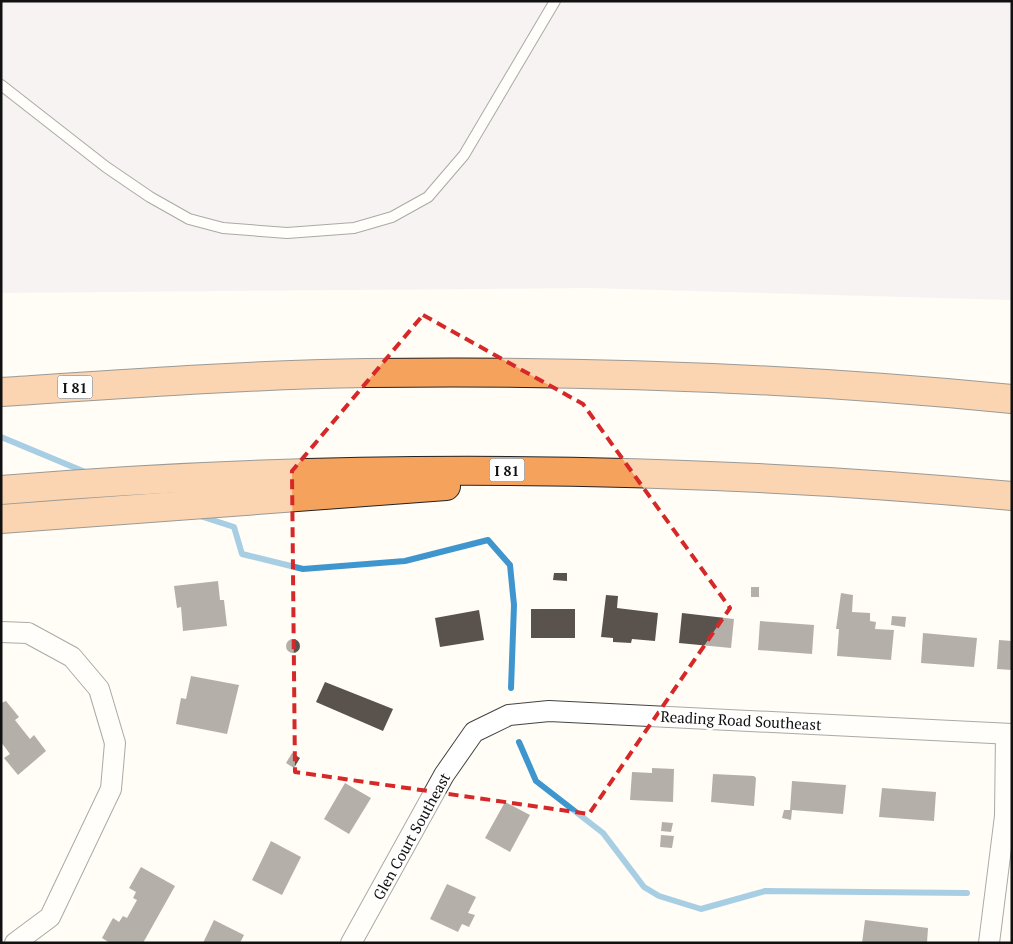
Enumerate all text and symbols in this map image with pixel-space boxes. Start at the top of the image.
road number: I 81 [58,376,92,398]
road number: I 81 [490,458,524,482]
street label: Reading Road Southeast [660,706,822,734]
street label: Glen Court Southeast [368,768,455,903]

